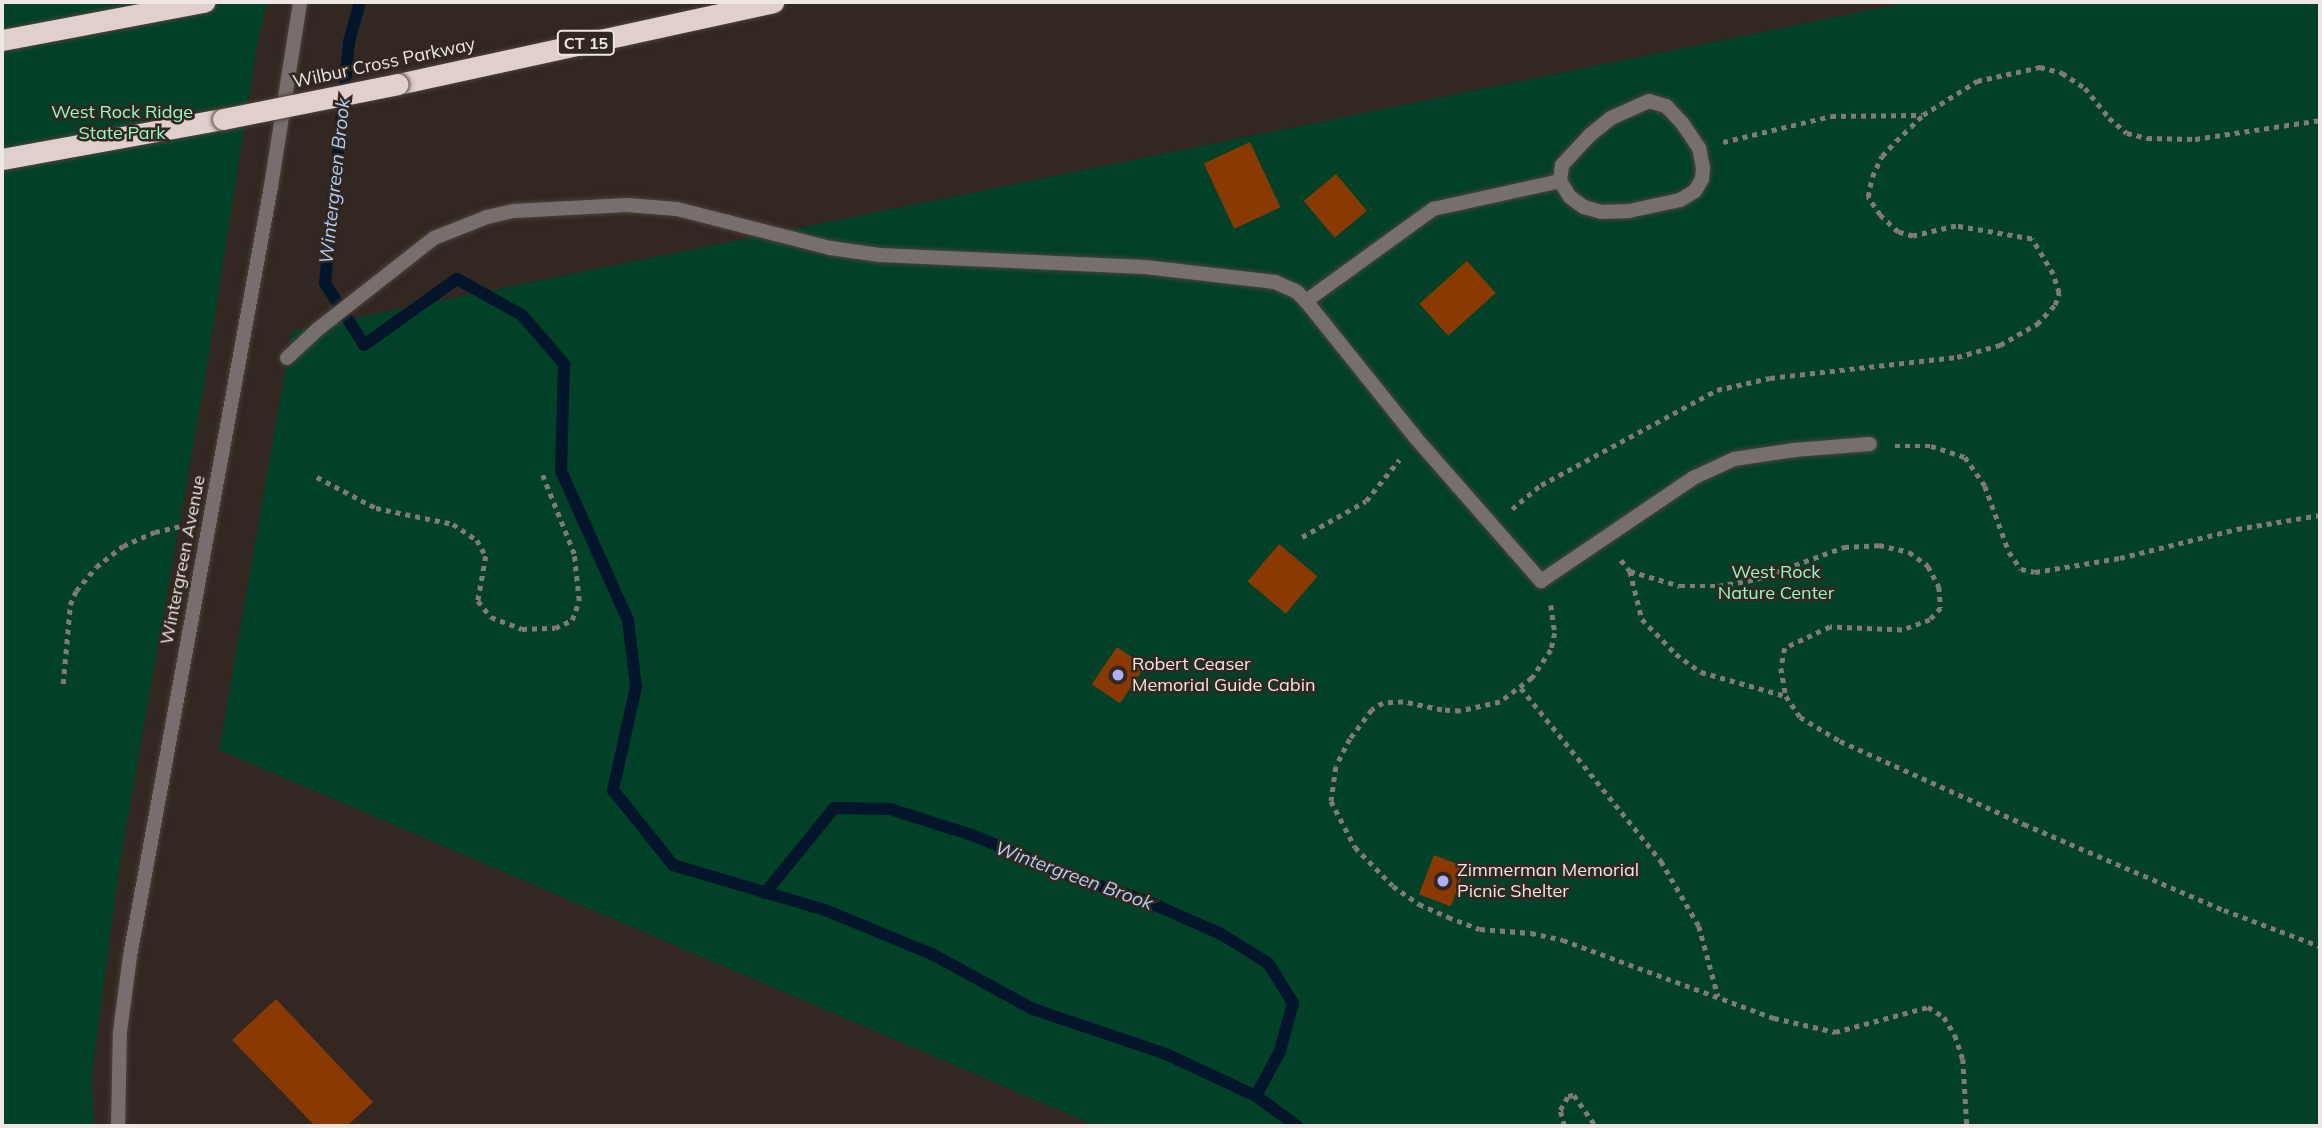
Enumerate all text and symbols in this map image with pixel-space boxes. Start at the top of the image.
road number: CT 15 [556,31,616,56]
street label: Wilbur Cross Parkway [291,33,477,93]
water label: Wintergreen Brook [315,97,355,265]
park label: West Rock Ridge State Park [51,102,193,144]
street label: Wintergreen Avenue [156,473,210,647]
park label: West Rock Nature Center [1718,562,1834,604]
place label: Robert Ceaser Memorial Guide Cabin [1132,654,1315,696]
marker: Robert Ceaser Memorial Guide Cabin [1110,667,1126,683]
water label: Wintergreen Brook [992,837,1156,915]
place label: Zimmerman Memorial Picnic Shelter [1457,860,1639,903]
marker: Zimmerman Memorial Picnic Shelter [1435,873,1451,889]

